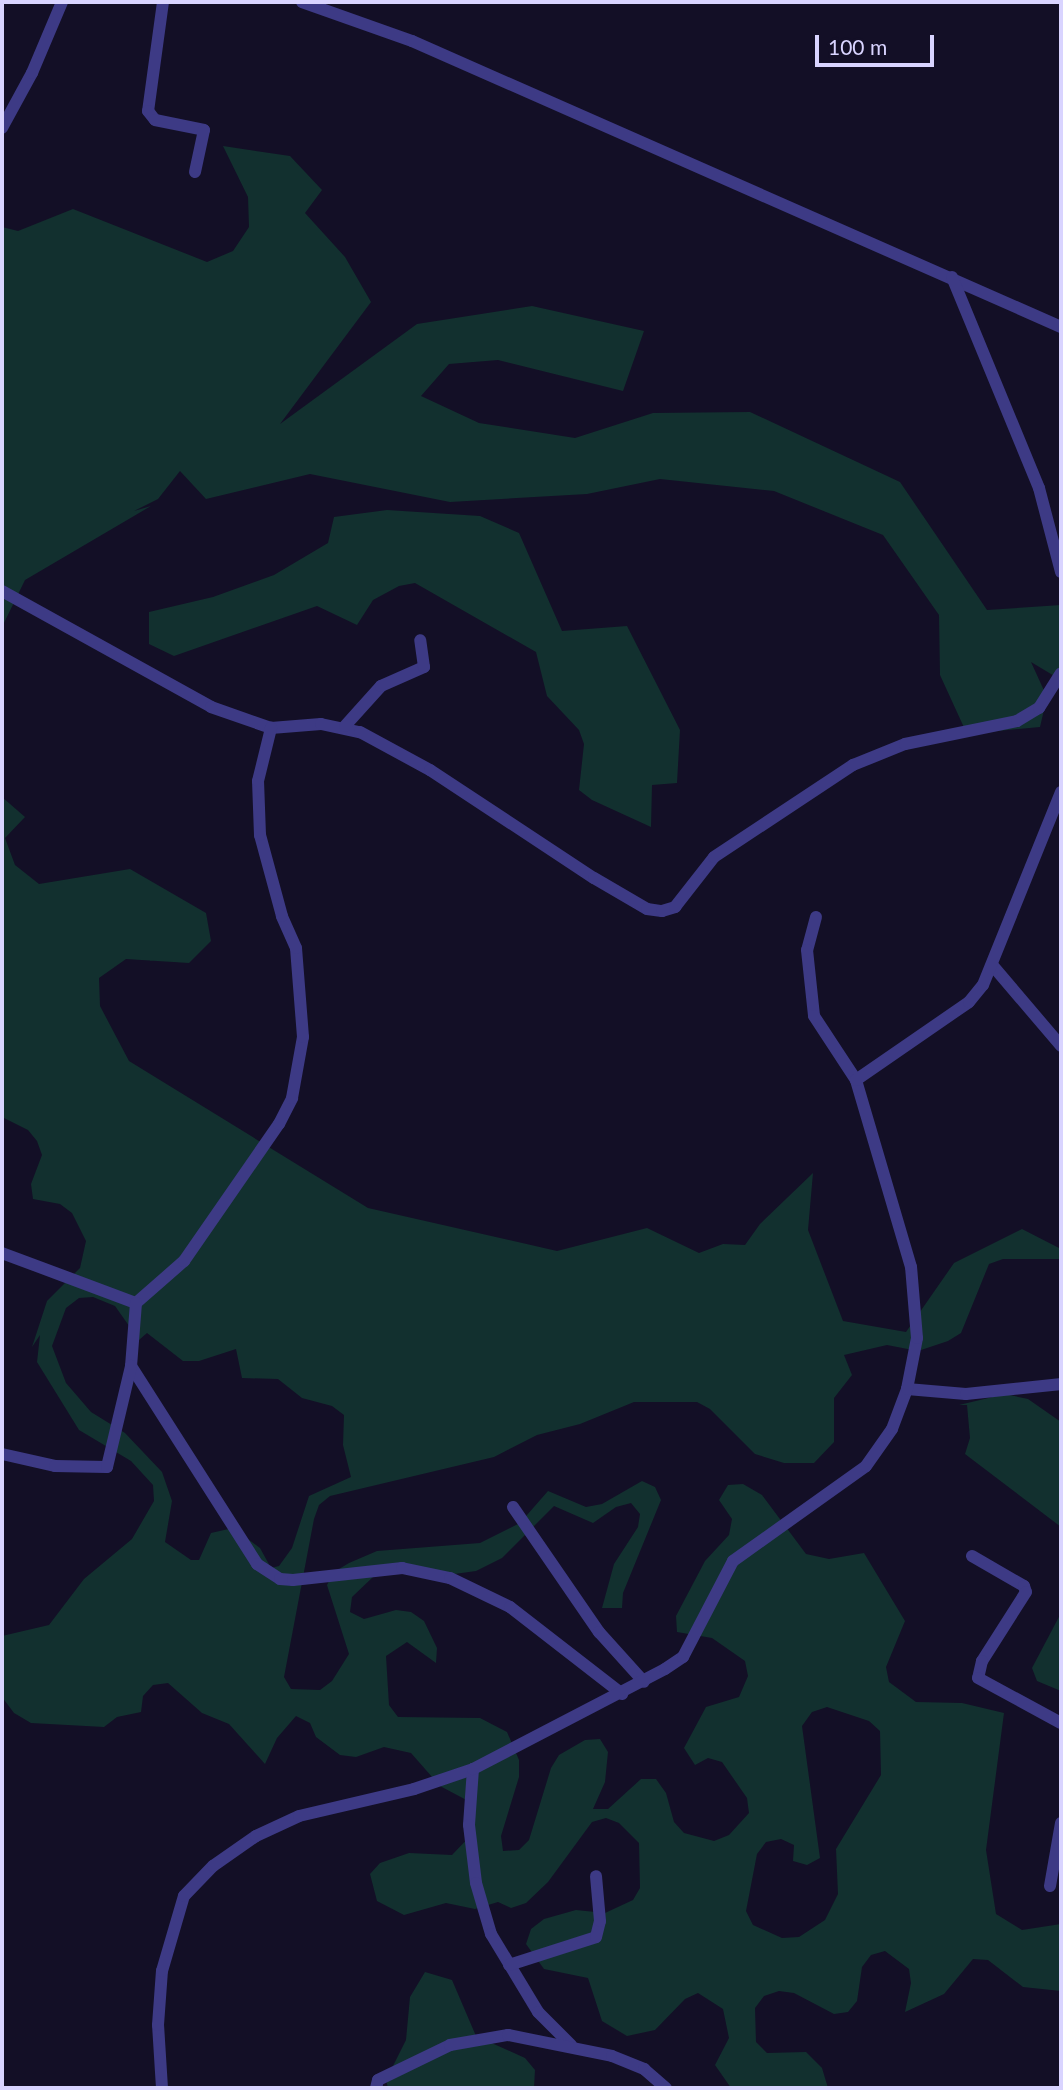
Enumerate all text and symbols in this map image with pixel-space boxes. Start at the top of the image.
scale bar [818,21,937,65]
text: 100 m [828,34,887,59]

